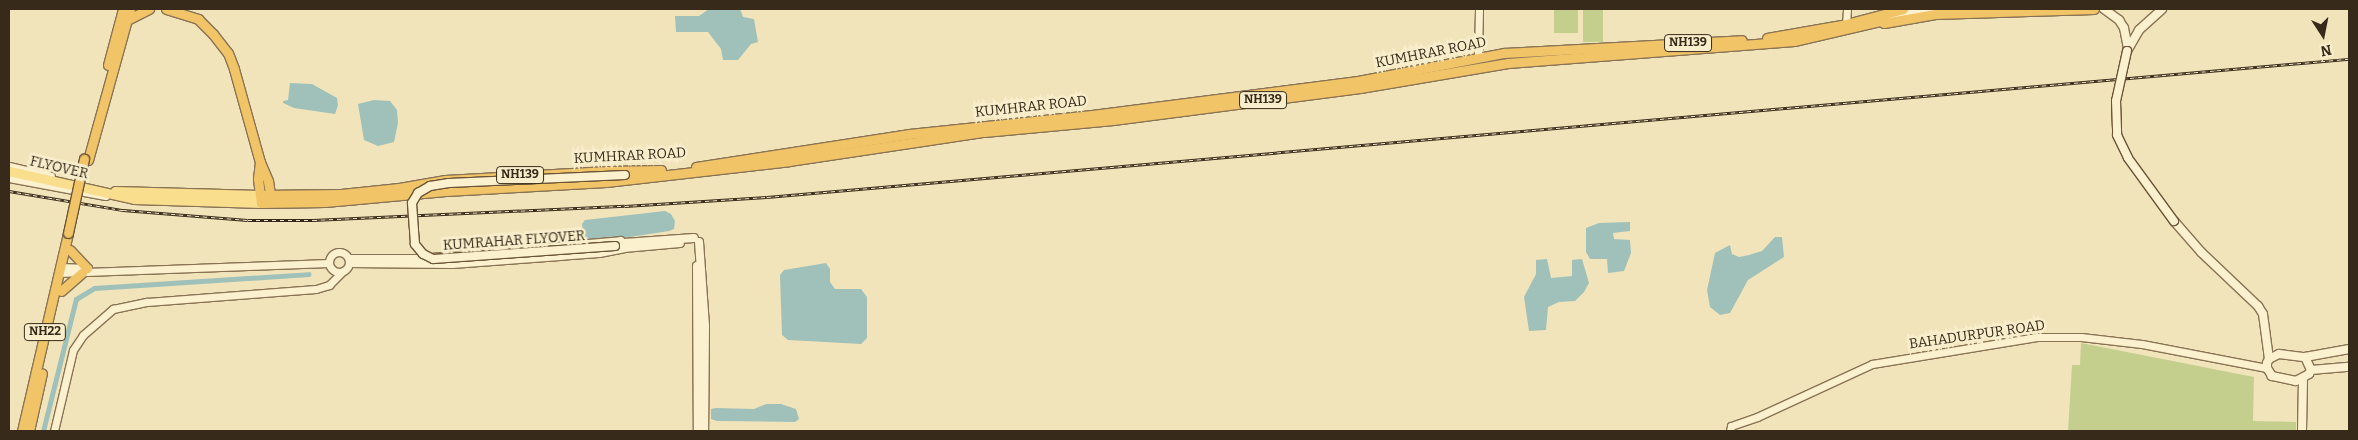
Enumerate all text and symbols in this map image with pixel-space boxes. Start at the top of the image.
north arrow [2298,10,2348,60]
street label: KUMHRAR ROAD [1374,34,1488,72]
road number: NH139 [1663,34,1713,52]
text: N [2319,41,2333,60]
road number: NH139 [1238,90,1288,110]
street label: KUMHRAR ROAD [974,93,1088,121]
street label: KUMHRAR ROAD [573,145,687,167]
street label: FLYOVER [28,153,90,183]
road number: NH139 [495,166,545,184]
street label: KUMRAHAR FLYOVER [442,228,586,254]
street label: BAHADURPUR ROAD [1908,317,2046,353]
road number: NH22 [24,322,66,342]

